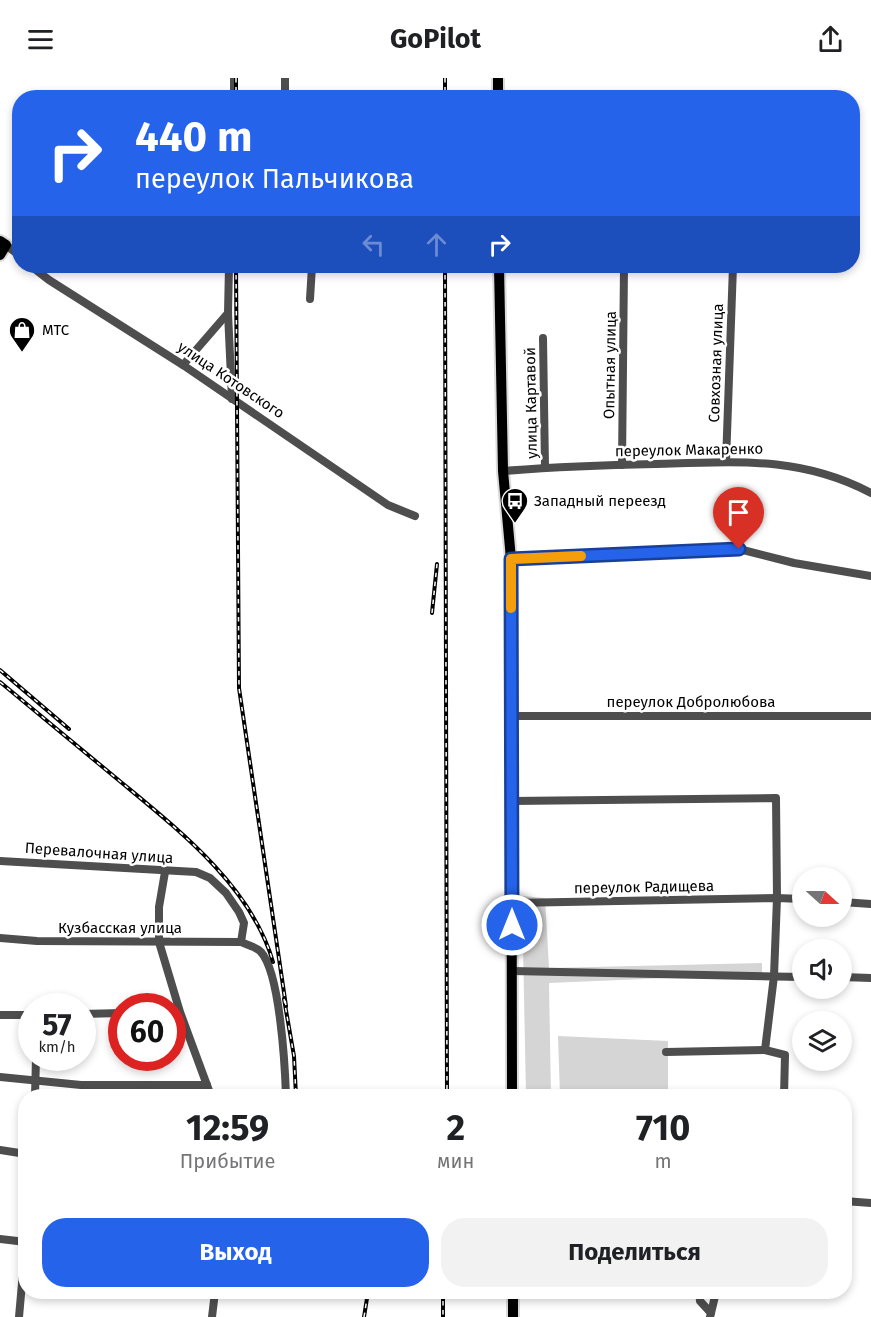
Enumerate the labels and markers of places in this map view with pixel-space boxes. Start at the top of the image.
shop icon: МТС [7,315,37,353]
place label: МТС [42,321,70,339]
bus stop icon: Западный переезд [500,486,530,524]
pin [713,487,764,549]
place label: Западный переезд [534,492,666,510]

